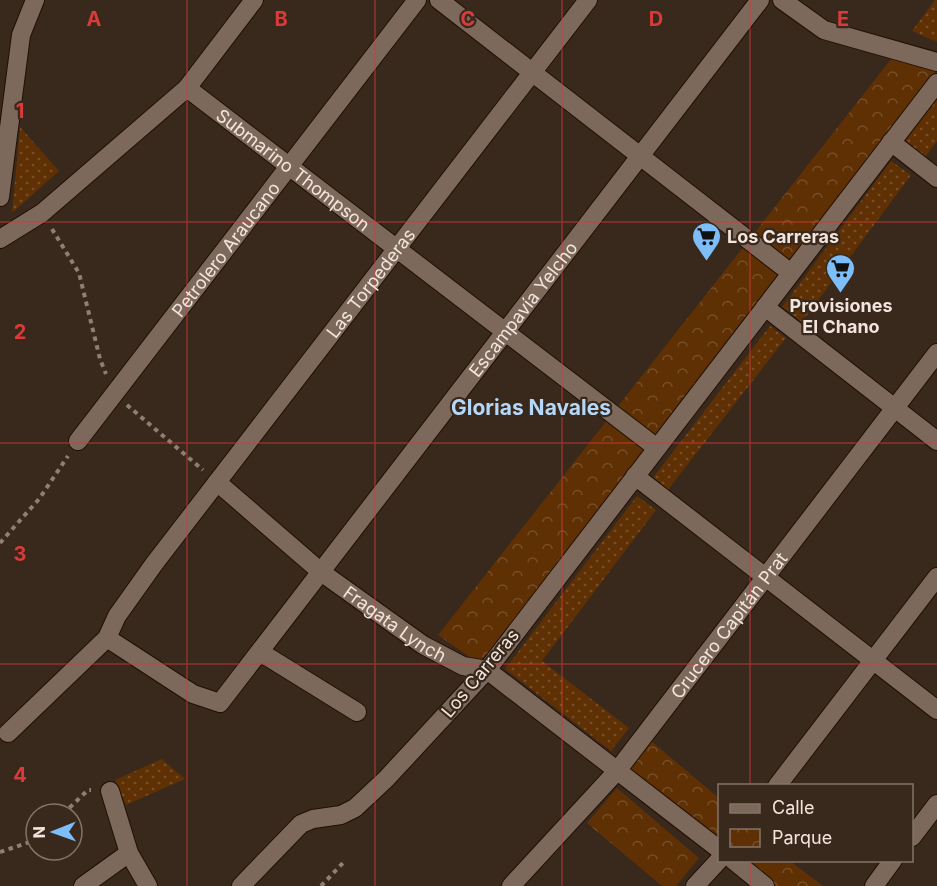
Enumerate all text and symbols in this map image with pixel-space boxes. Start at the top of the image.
text: A [87,7,102,31]
text: B [274,7,288,31]
text: C [461,7,475,31]
text: D [649,7,663,31]
text: E [837,7,849,31]
text: 1 [16,99,24,123]
street label: Submarino Thompson [212,104,374,235]
street label: Petrolero Araucano [167,178,284,321]
supermarket icon: Los Carreras [690,220,722,262]
street label: Las Torpederas [322,224,419,342]
place label: Los Carreras [727,226,839,247]
street label: Escampavía Yelcho [464,237,581,381]
supermarket icon: Provisiones El Chano [825,252,857,294]
place label: Provisiones El Chano [790,295,892,337]
text: 2 [14,320,26,344]
district label: Glorias Navales [451,395,611,420]
text: 3 [14,542,26,566]
street label: Crucero Capitán Prat [666,548,791,702]
street label: Fragata Lynch [340,581,450,666]
street label: Los Carreras [437,624,523,722]
text: 4 [13,763,27,787]
legend [718,784,913,862]
text: Calle [772,797,814,818]
north arrow [24,802,84,862]
text: N [29,826,49,839]
text: Parque [772,827,832,848]

